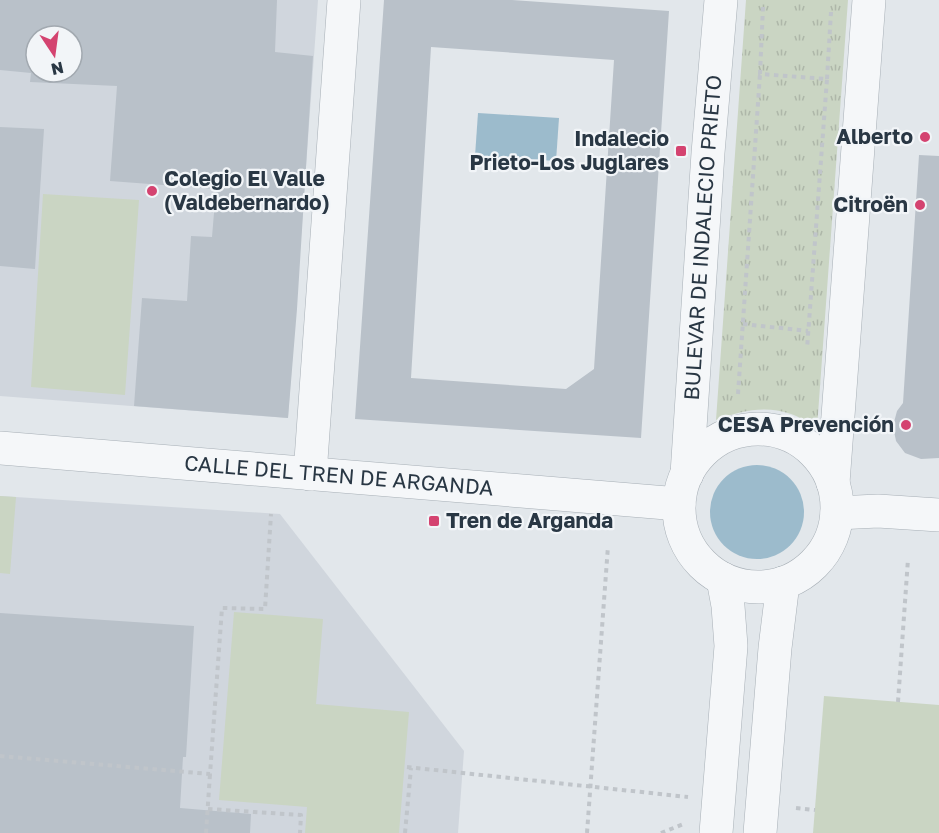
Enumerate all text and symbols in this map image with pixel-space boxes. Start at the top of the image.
north arrow [24,24,84,84]
text: N [49,58,66,80]
street label: BULEVAR DE INDALECIO PRIETO [678,74,727,401]
place label: Alberto [836,123,913,149]
place label: Indalecio Prieto-Los Juglares [470,125,669,175]
marker: Alberto [918,130,932,144]
marker: Indalecio Prieto-Los Juglares [674,144,688,158]
place label: Colegio El Valle (Valdebernardo) [164,165,330,215]
marker: Colegio El Valle (Valdebernardo) [145,184,159,198]
place label: Citroën [833,191,908,217]
marker: Citroën [913,198,927,212]
place label: CESA Prevención [718,411,894,437]
marker: CESA Prevención [899,418,913,432]
street label: CALLE DEL TREN DE ARGANDA [183,449,494,501]
place label: Tren de Arganda [446,507,613,533]
marker: Tren de Arganda [427,514,441,528]

